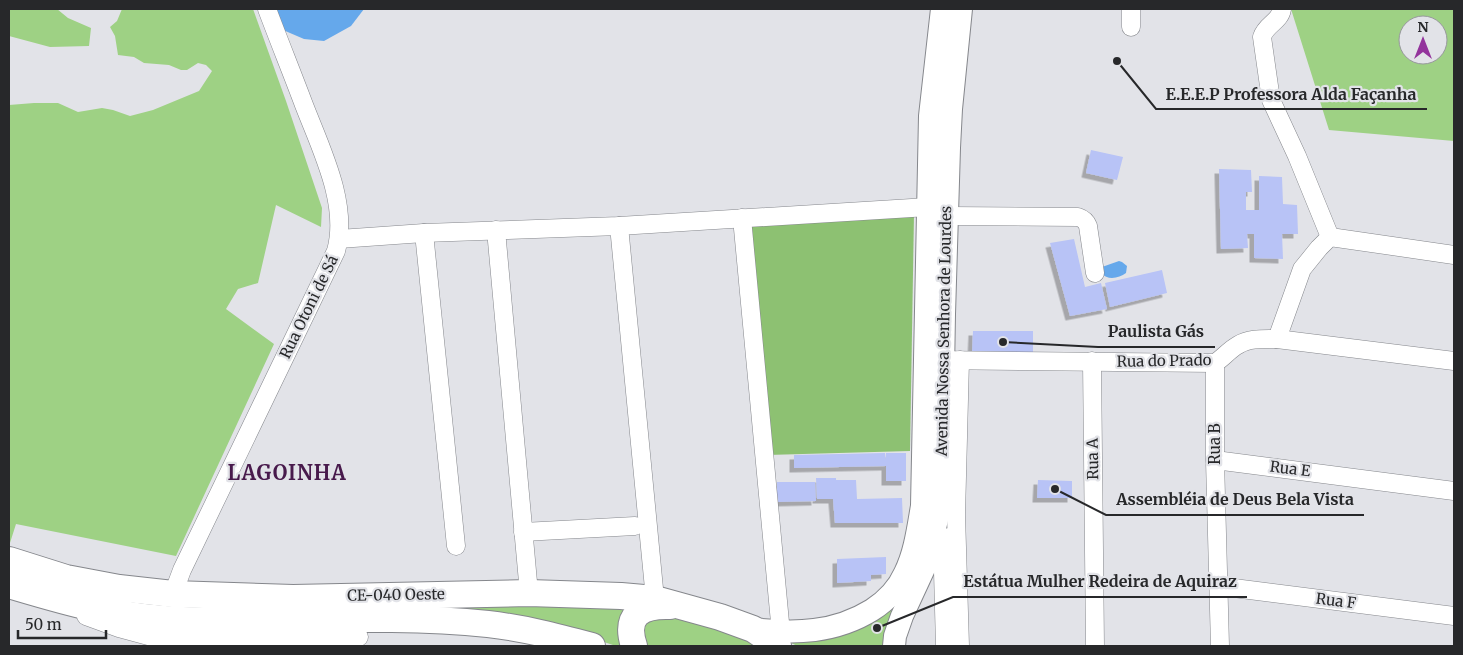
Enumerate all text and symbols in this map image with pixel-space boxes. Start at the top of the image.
north arrow [1398,15,1448,65]
text: N [1417,18,1429,36]
callout: E.E.E.P Professora Alda Façanha [1156,78,1427,109]
text: E.E.E.P Professora Alda Façanha [1166,84,1417,104]
street label: Avenida Nossa Senhora de Lourdes [932,206,955,457]
street label: Rua Otoni de Sá [275,252,342,362]
callout: Paulista Gás [1098,316,1215,347]
text: Paulista Gás [1108,321,1204,341]
street label: Rua do Prado [1116,350,1212,371]
street label: Rua B [1205,423,1224,465]
street label: Rua A [1083,438,1102,480]
street label: Rua E [1269,457,1312,480]
district label: LAGOINHA [227,460,347,485]
callout: Assembléia de Deus Bela Vista [1106,484,1364,515]
text: Assembléia de Deus Bela Vista [1115,489,1354,509]
callout: Estátua Mulher Redeira de Aquiraz [953,566,1247,597]
text: Estátua Mulher Redeira de Aquiraz [963,571,1237,591]
street label: CE-040 Oeste [347,584,445,605]
street label: Rua F [1315,589,1357,612]
scale bar [18,608,105,640]
text: 50 m [25,615,62,634]

